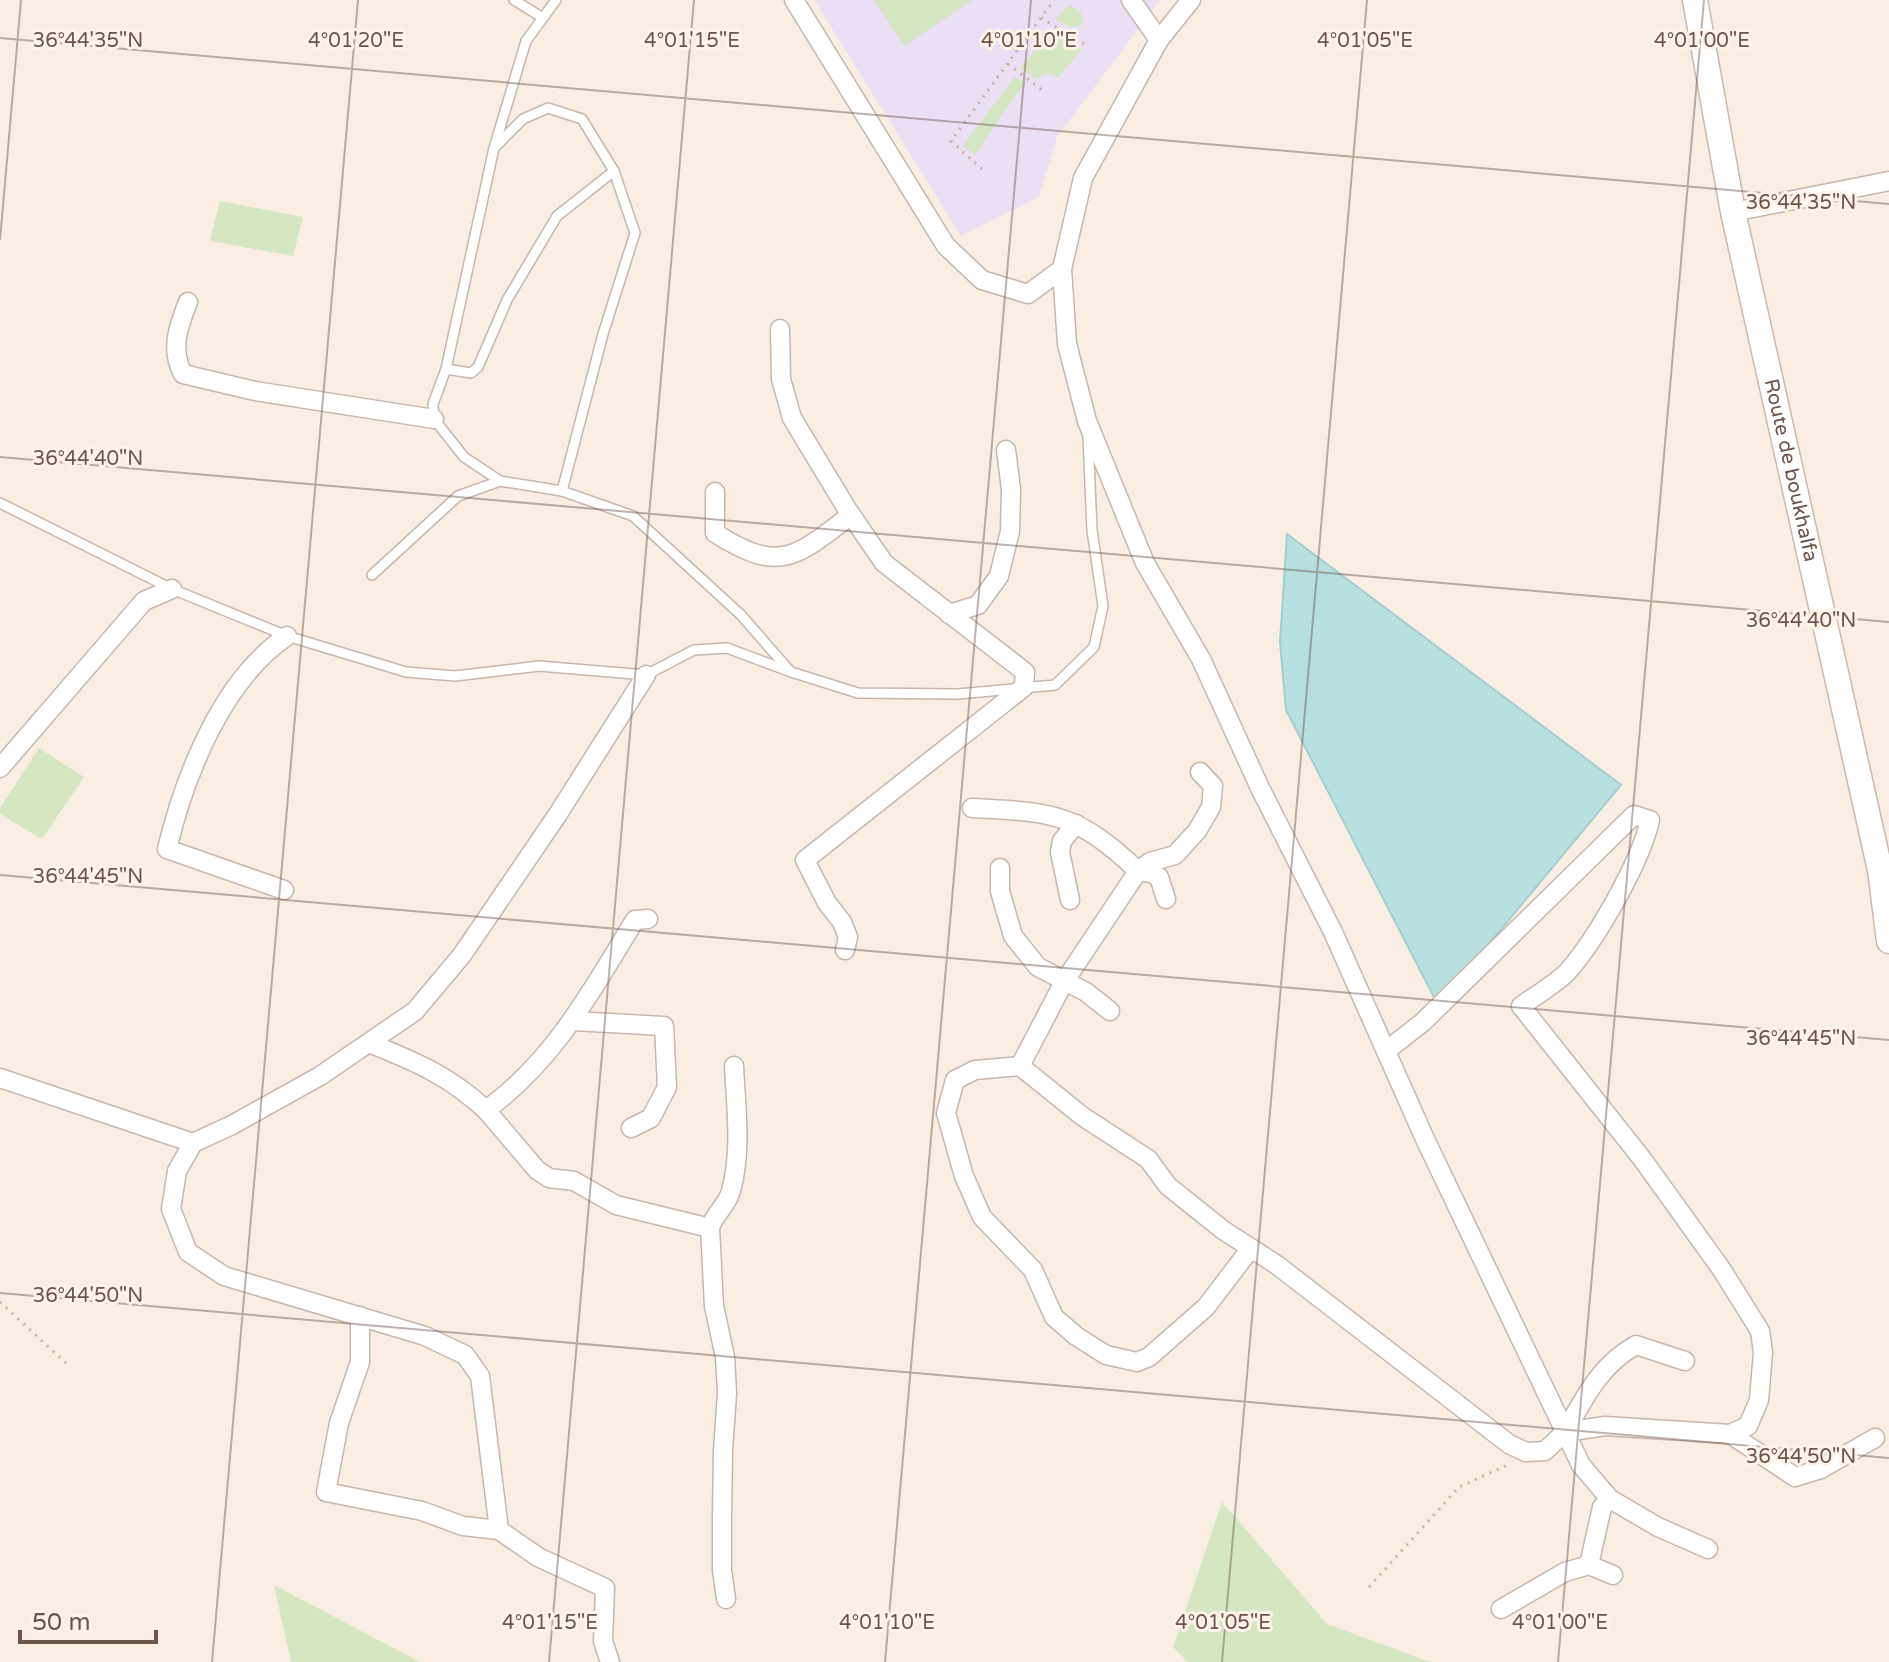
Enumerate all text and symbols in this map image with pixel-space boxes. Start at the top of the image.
text: 36°44'35"N [33,29,143,53]
text: 4°01'20"E [308,29,404,53]
text: 4°01'15"E [644,29,740,53]
text: 4°01'10"E [981,29,1077,53]
text: 4°01'05"E [1317,29,1413,53]
text: 4°01'00"E [1654,29,1750,53]
text: 36°44'35"N [1746,191,1856,215]
street label: Route de boukhalfa [1759,377,1823,564]
text: 36°44'40"N [33,447,143,471]
text: 36°44'40"N [1746,609,1856,633]
text: 36°44'45"N [33,865,143,889]
text: 36°44'45"N [1746,1027,1856,1051]
text: 36°44'50"N [33,1284,143,1308]
text: 36°44'50"N [1746,1445,1856,1469]
scale bar [20,1594,156,1644]
text: 50 m [32,1608,90,1637]
text: 4°01'15"E [502,1611,598,1635]
text: 4°01'10"E [839,1611,935,1635]
text: 4°01'05"E [1175,1611,1271,1635]
text: 4°01'00"E [1512,1611,1608,1635]

